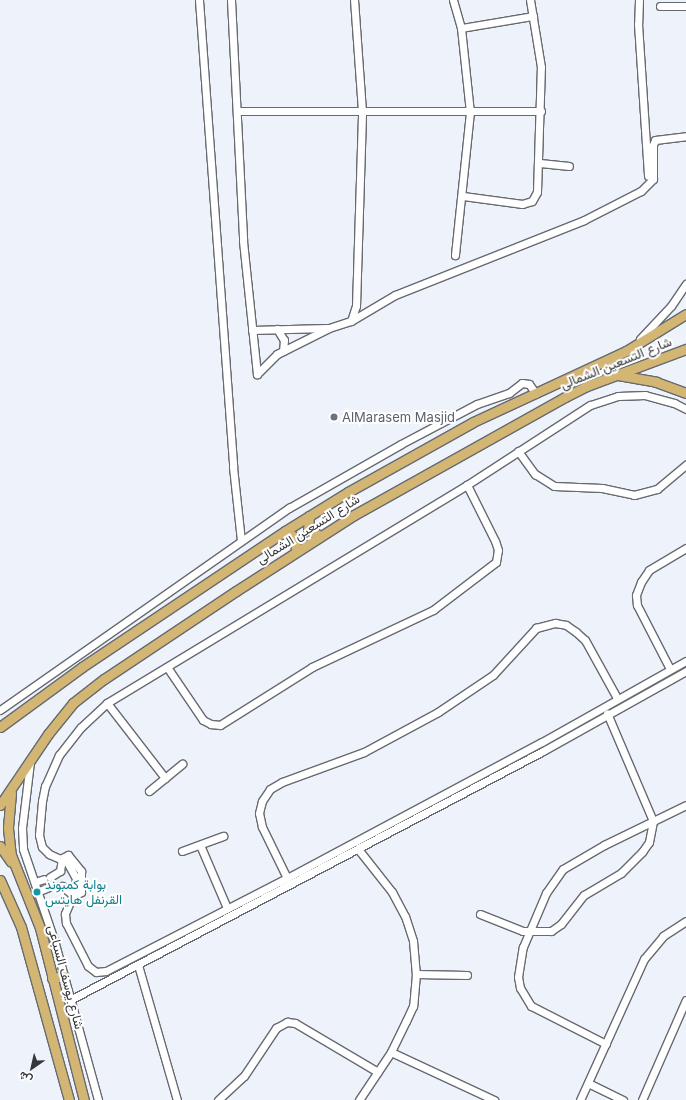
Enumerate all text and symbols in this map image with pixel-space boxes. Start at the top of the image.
street label: شارع التسعين الشمالى [558,334,674,392]
place label: AlMarasem Masjid [342,409,455,425]
marker: AlMarasem Masjid [329,412,339,422]
street label: شارع التسعين الشمالى [254,491,362,567]
place label: بوابة كمبوند القرنفل هايتس [45,877,122,908]
marker: بوابة كمبوند القرنفل هايتس [32,887,42,897]
street label: شارع يوسف السباعى [45,923,87,1031]
north arrow [12,1048,52,1088]
text: ش [16,1068,35,1087]

